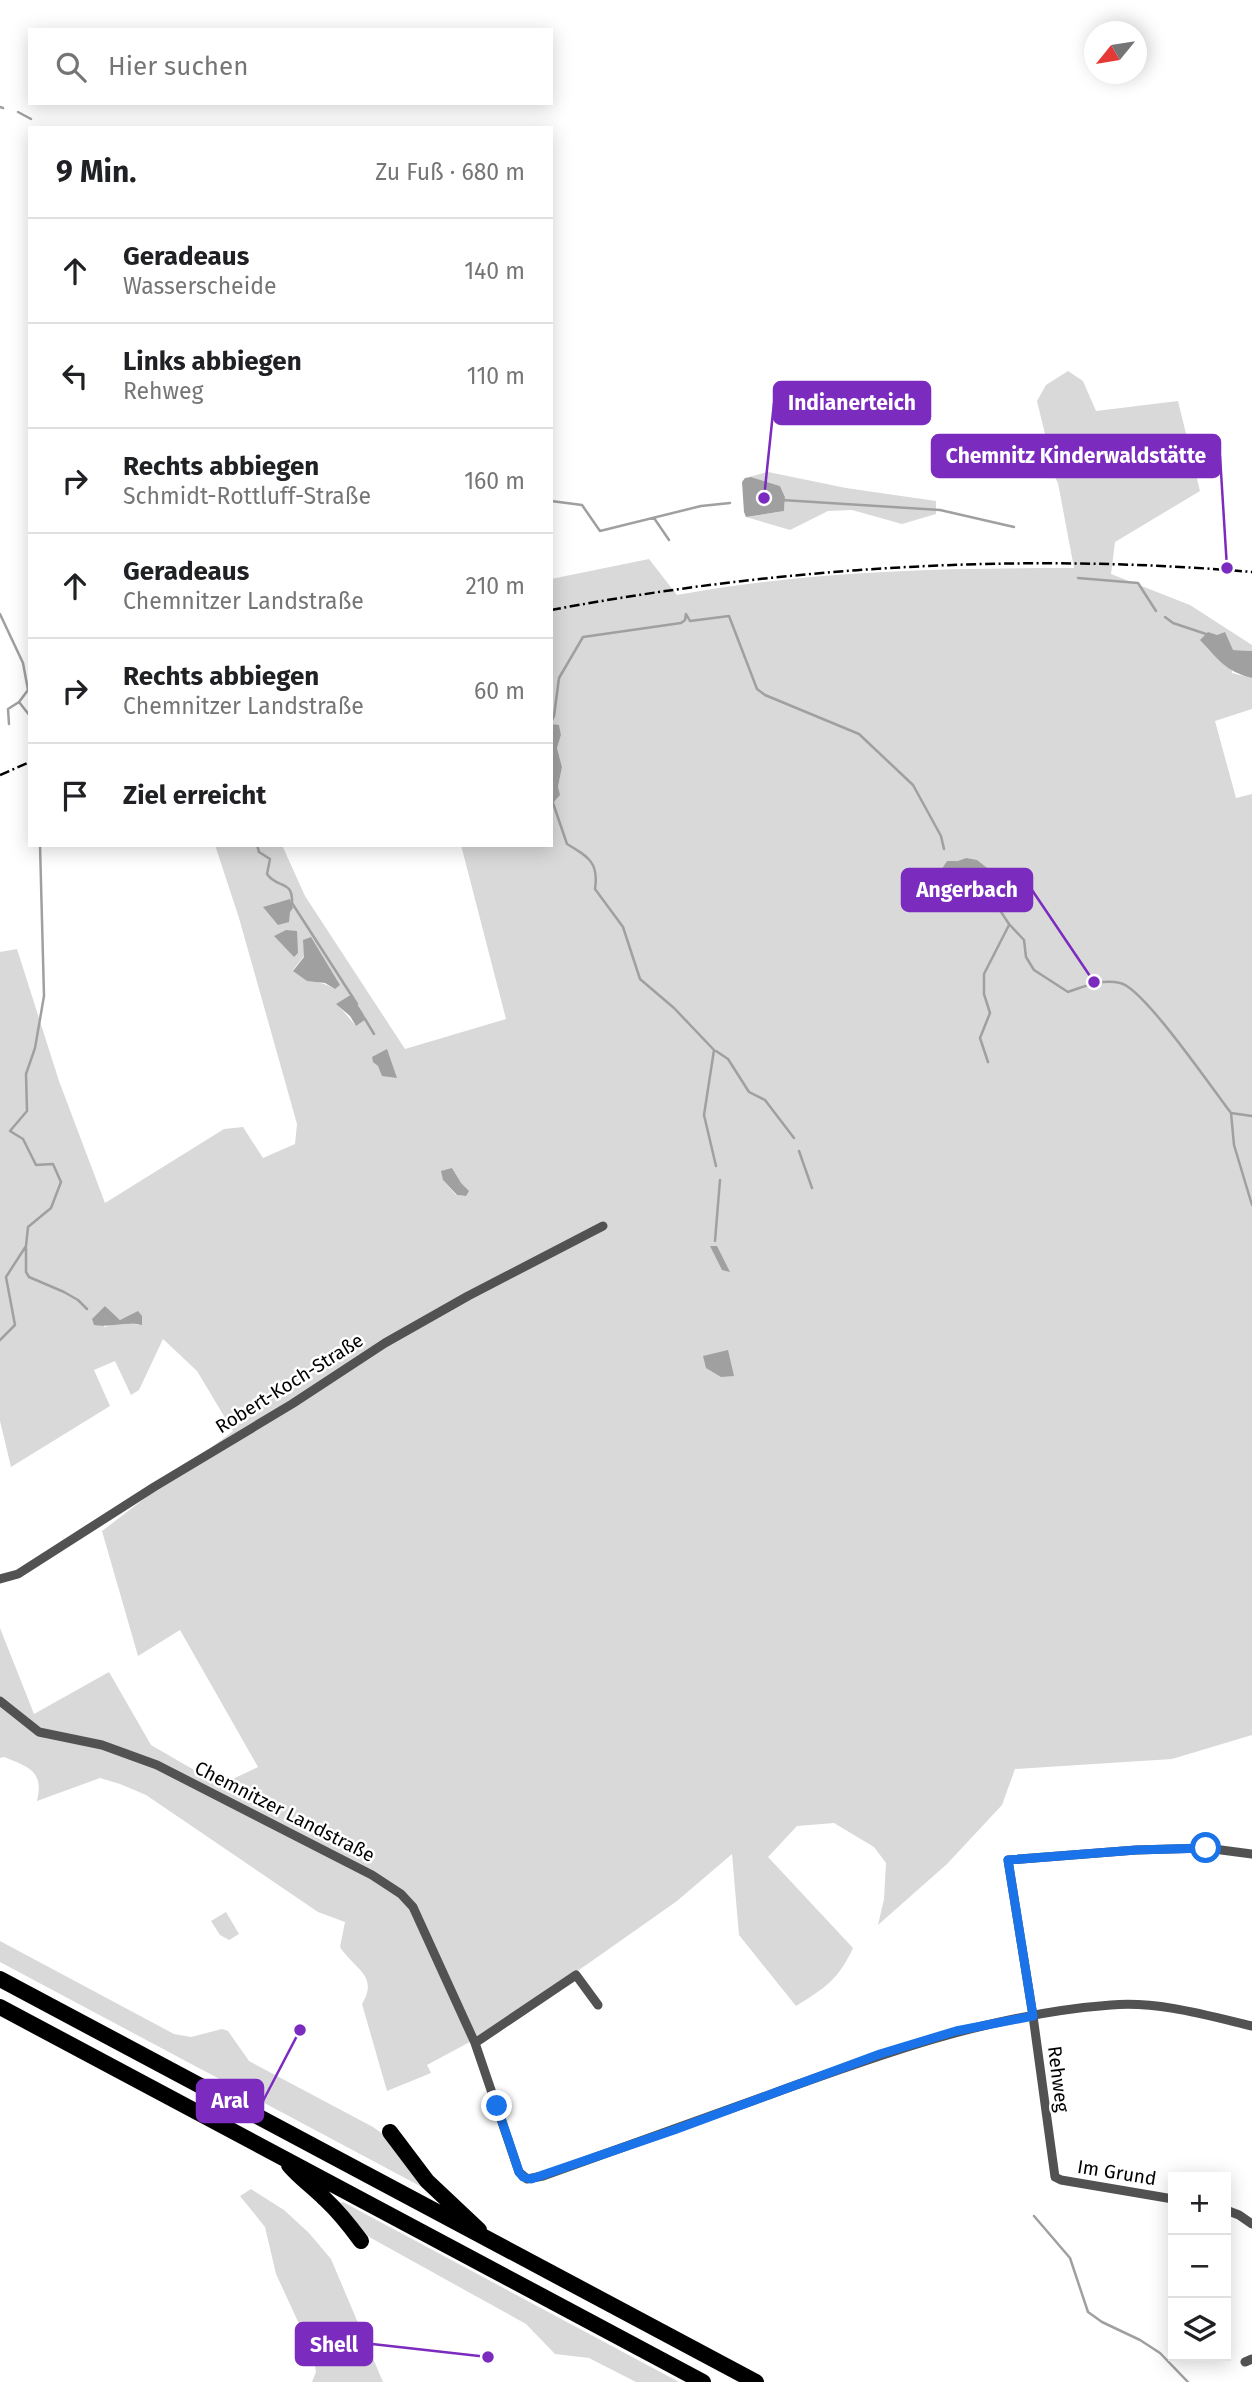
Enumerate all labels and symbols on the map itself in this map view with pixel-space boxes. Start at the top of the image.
north arrow [1084,21,1147,84]
callout: Indianerteich [774,382,930,424]
text: Indianerteich [788,390,916,416]
callout: Chemnitz Kinderwaldstätte [932,435,1220,477]
text: Chemnitz Kinderwaldstätte [946,443,1207,469]
callout: Angerbach [902,869,1032,911]
text: Angerbach [915,877,1018,903]
street label: Robert-Koch-Straße [211,1329,367,1438]
street label: Chemnitzer Landstraße [191,1756,379,1867]
route start [1190,1832,1221,1863]
street label: Rehweg [1043,2045,1074,2114]
callout: Aral [197,2080,263,2122]
text: Aral [210,2088,250,2114]
route end [481,2090,512,2121]
street label: Im Grund [1076,2155,1158,2190]
callout: Shell [296,2323,372,2365]
text: Shell [310,2332,359,2358]

